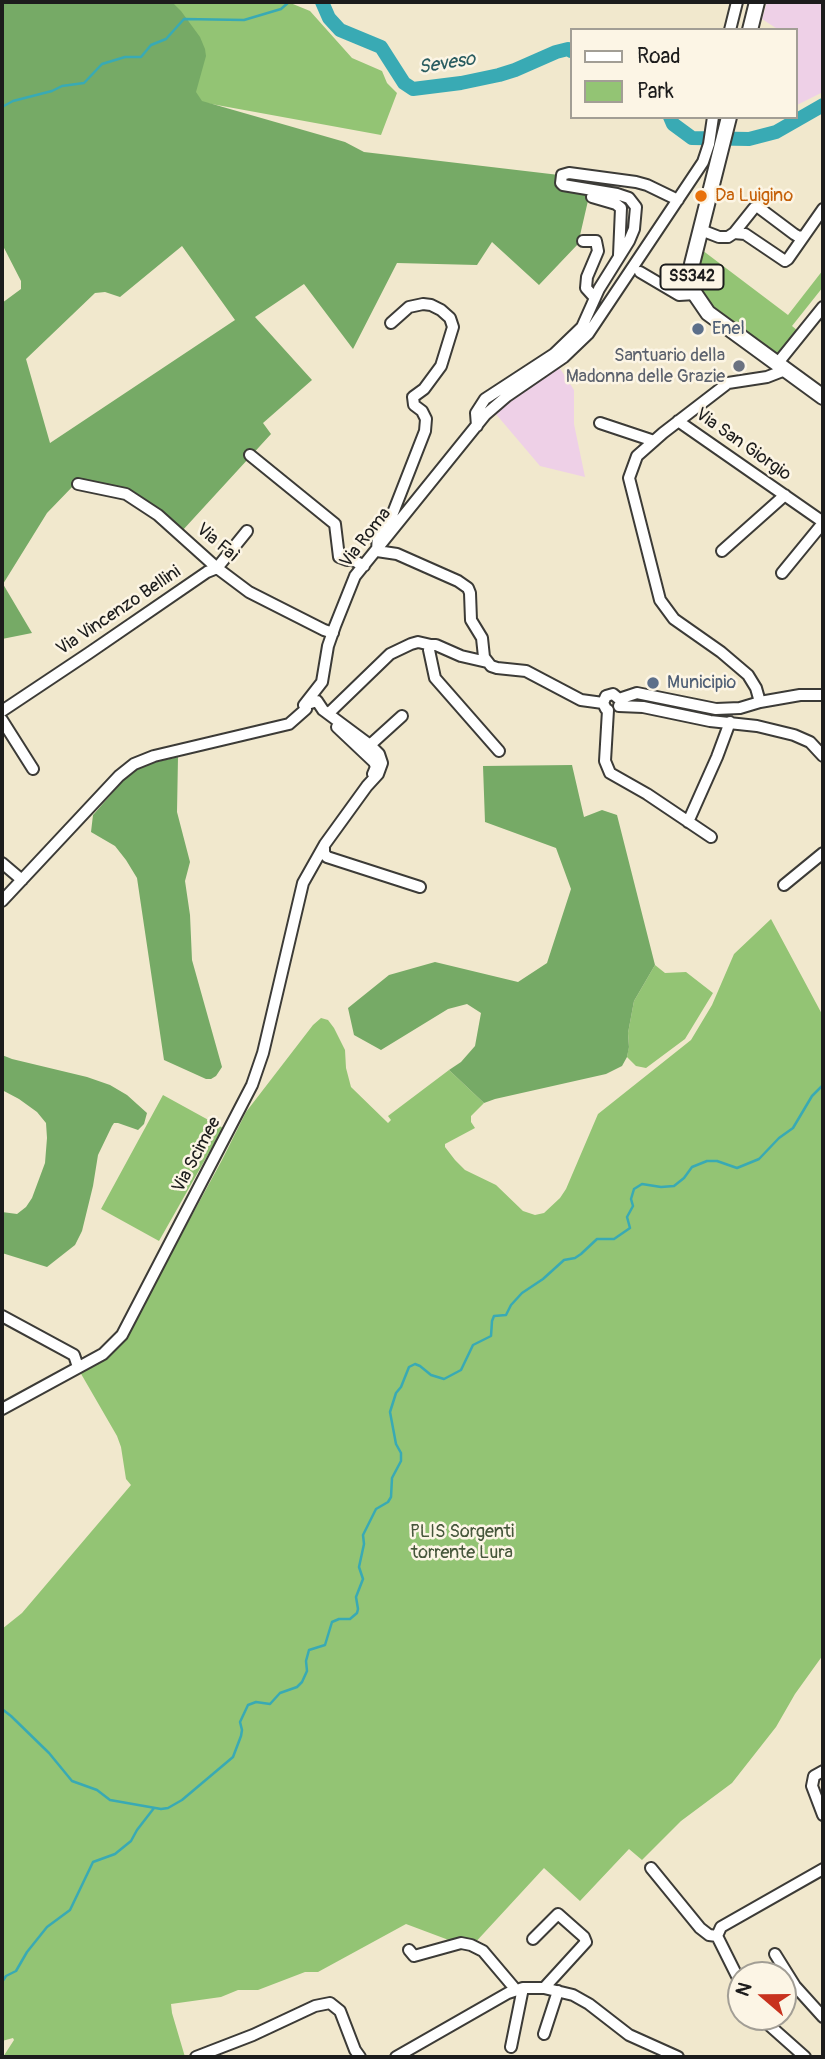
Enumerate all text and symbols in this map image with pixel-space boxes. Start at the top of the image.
legend [570,28,797,119]
text: Road [637,43,681,70]
water label: Seveso [417,48,477,80]
text: Park [637,78,674,105]
place label: Da Luigino [715,185,793,207]
marker: Da Luigino [693,188,709,204]
road number: SS342 [660,264,724,290]
place label: Enel [712,318,745,340]
marker: Enel [690,321,706,337]
place label: Santuario della Madonna delle Grazie [566,345,725,388]
marker: Santuario della Madonna delle Grazie [731,358,747,374]
street label: Via San Giorgio [691,404,795,486]
street label: Via Roma [336,504,396,572]
street label: Via Faì [191,519,243,567]
street label: Via Vincenzo Bellini [53,561,185,661]
place label: Municipio [667,672,736,694]
marker: Municipio [645,675,661,691]
street label: Via Scimee [168,1114,226,1196]
park label: PLIS Sorgenti torrente Lura [410,1521,514,1564]
north arrow [727,1961,797,2031]
text: N [731,1979,758,2000]

